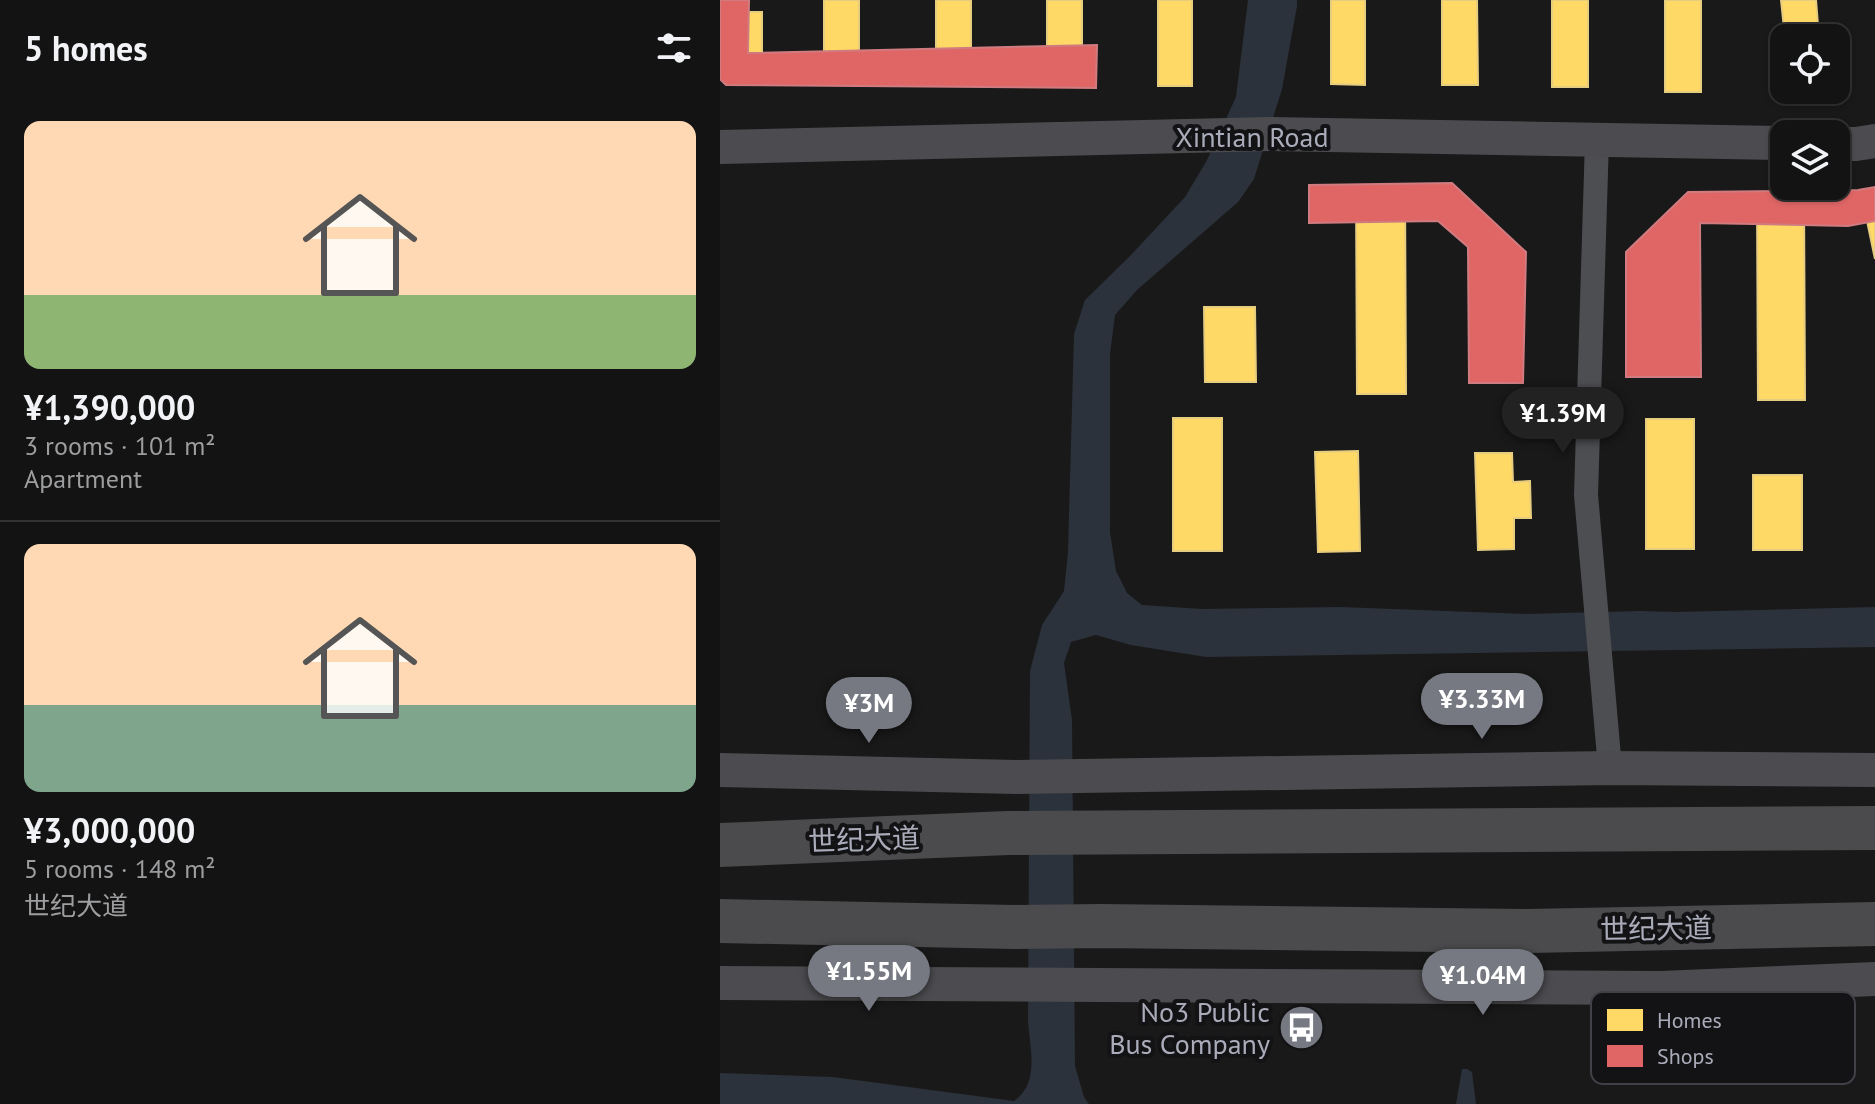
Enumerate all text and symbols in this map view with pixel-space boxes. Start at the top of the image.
map controls [1770,24,1850,200]
button: locate [1770,24,1850,104]
text: 5 homes [24,26,148,70]
icon: filters [652,26,696,70]
street label: Xintian Road [1175,118,1329,155]
button: layers [1770,120,1850,200]
icon: home [288,173,432,317]
text: ¥1,390,000 [24,385,195,429]
pin: ¥1.39M [1498,387,1628,455]
text: ¥1.39M [1520,396,1606,429]
text: 3 rooms · 101 m² [24,429,216,462]
text: Apartment [24,462,142,495]
icon: home [288,596,432,740]
pin: ¥3.33M [1417,673,1547,741]
pin: ¥3M [830,677,908,745]
text: ¥3.33M [1439,682,1525,715]
text: ¥3M [844,686,894,719]
text: ¥3,000,000 [24,808,195,852]
street label: 世纪大道 [807,819,921,859]
text: 5 rooms · 148 m² [24,852,216,885]
text: 世纪大道 [24,889,128,922]
street label: 世纪大道 [1600,909,1712,947]
pin: ¥1.55M [804,945,934,1013]
pin: ¥1.04M [1418,949,1548,1017]
text: ¥1.55M [826,954,912,987]
text: ¥1.04M [1440,958,1526,991]
legend [1591,992,1855,1084]
place label: No3 Public Bus Company [1109,993,1270,1062]
bus stop icon: No3 Public Bus Company [1277,1003,1325,1051]
text: Homes [1657,1006,1722,1034]
text: Shops [1657,1042,1714,1070]

